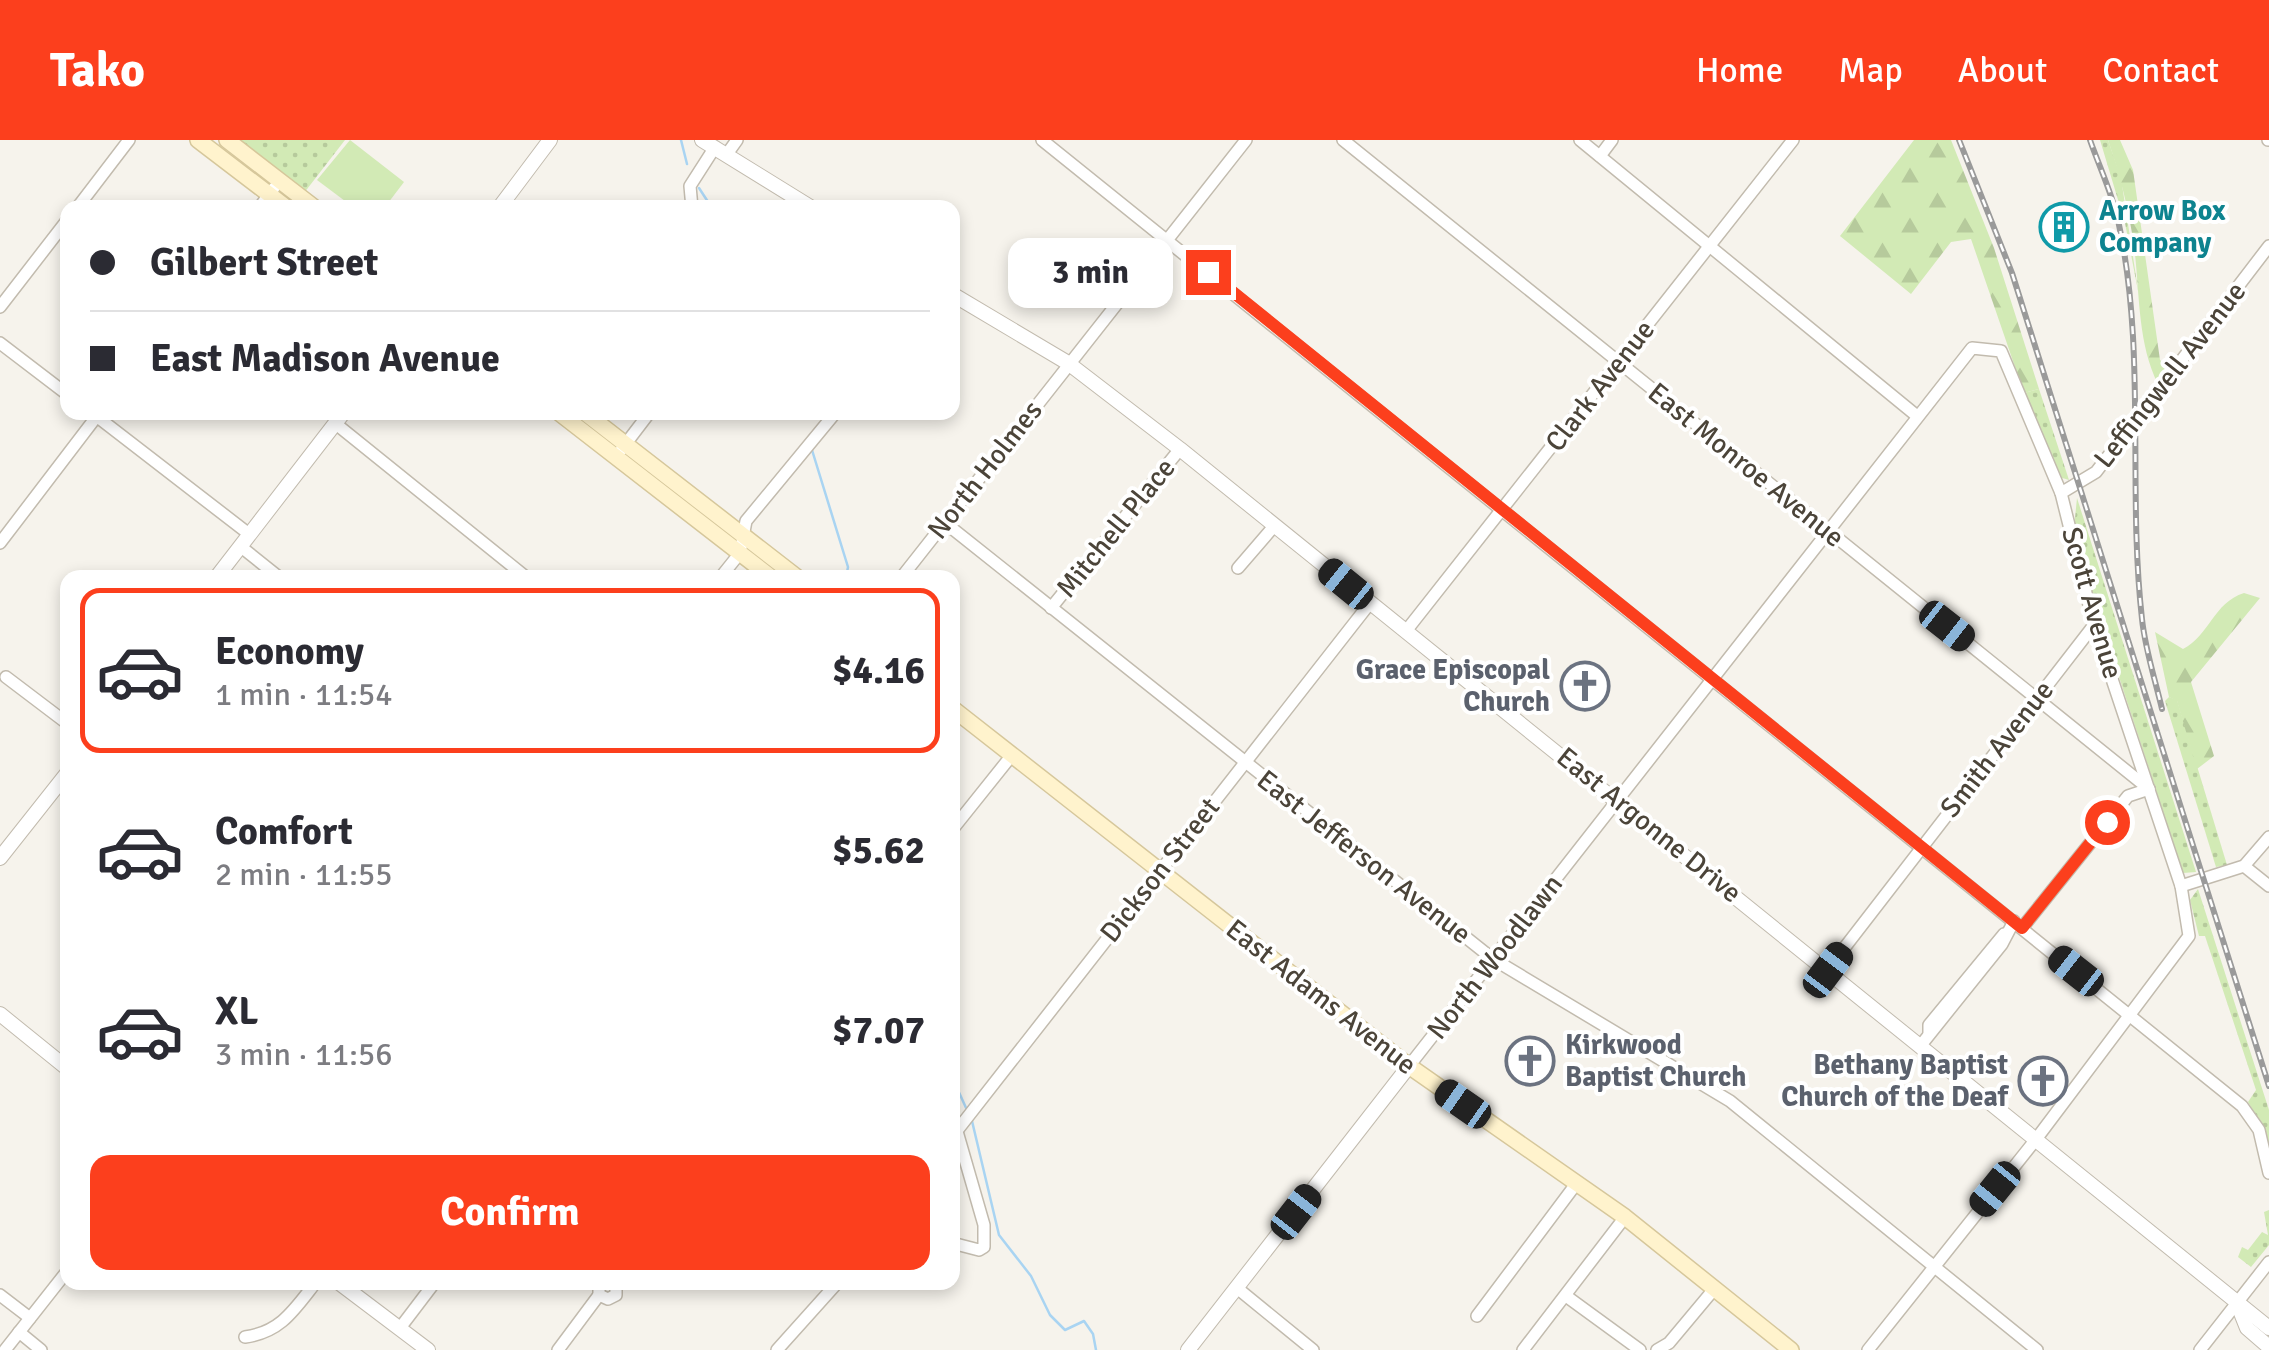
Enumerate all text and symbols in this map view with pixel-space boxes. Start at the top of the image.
text: Tako [50,41,145,100]
text: Home [1696,49,1783,92]
text: Map [1838,49,1903,92]
text: About [1958,49,2047,92]
text: Contact [2102,49,2219,92]
place label: Arrow Box Company [2099,194,2226,260]
building icon: Arrow Box Company [2038,201,2090,253]
callout: 3 min [1008,237,1173,307]
text: Gilbert Street [150,239,378,286]
route end [1186,250,1231,295]
text: 3 min [1052,253,1129,292]
street label: Leffingwell Avenue [2087,275,2253,475]
street label: Clark Avenue [1538,313,1662,459]
text: East Madison Avenue [150,335,500,382]
street label: East Monroe Avenue [1641,375,1851,555]
street label: North Holmes [921,394,1049,546]
street label: Mitchell Place [1049,451,1183,605]
street label: Scott Avenue [2054,523,2130,683]
car [1313,553,1379,615]
car [1914,596,1980,656]
icon: car [95,626,185,716]
text: Economy [215,628,364,675]
text: $4.16 [832,647,925,694]
place label: Grace Episcopal Church [1356,653,1550,719]
church icon: Grace Episcopal Church [1559,660,1611,712]
street label: Smith Avenue [1933,674,2061,824]
text: 1 min · 11:54 [215,675,393,714]
street label: East Argonne Drive [1550,740,1748,910]
street label: East Jefferson Avenue [1250,763,1478,951]
street label: Dickson Street [1093,791,1227,949]
route start [2085,800,2130,845]
icon: car [95,806,185,896]
text: Comfort [215,808,353,855]
text: $5.62 [832,827,925,874]
text: 2 min · 11:55 [215,855,393,894]
street label: North Woodlawn [1420,868,1570,1046]
street label: East Adams Avenue [1219,912,1423,1082]
car [1798,937,1858,1003]
car [2043,941,2109,1001]
icon: car [95,986,185,1076]
text: XL [215,988,258,1035]
text: $7.07 [832,1007,925,1054]
place label: Kirkwood Baptist Church [1565,1028,1746,1094]
text: 3 min · 11:56 [215,1035,393,1074]
church icon: Kirkwood Baptist Church [1504,1035,1556,1087]
place label: Bethany Baptist Church of the Deaf [1781,1048,2010,1114]
church icon: Bethany Baptist Church of the Deaf [2017,1055,2069,1107]
car [1430,1075,1496,1133]
button: Confirm [90,1155,930,1270]
car [1964,1156,2026,1222]
car [1266,1179,1326,1245]

